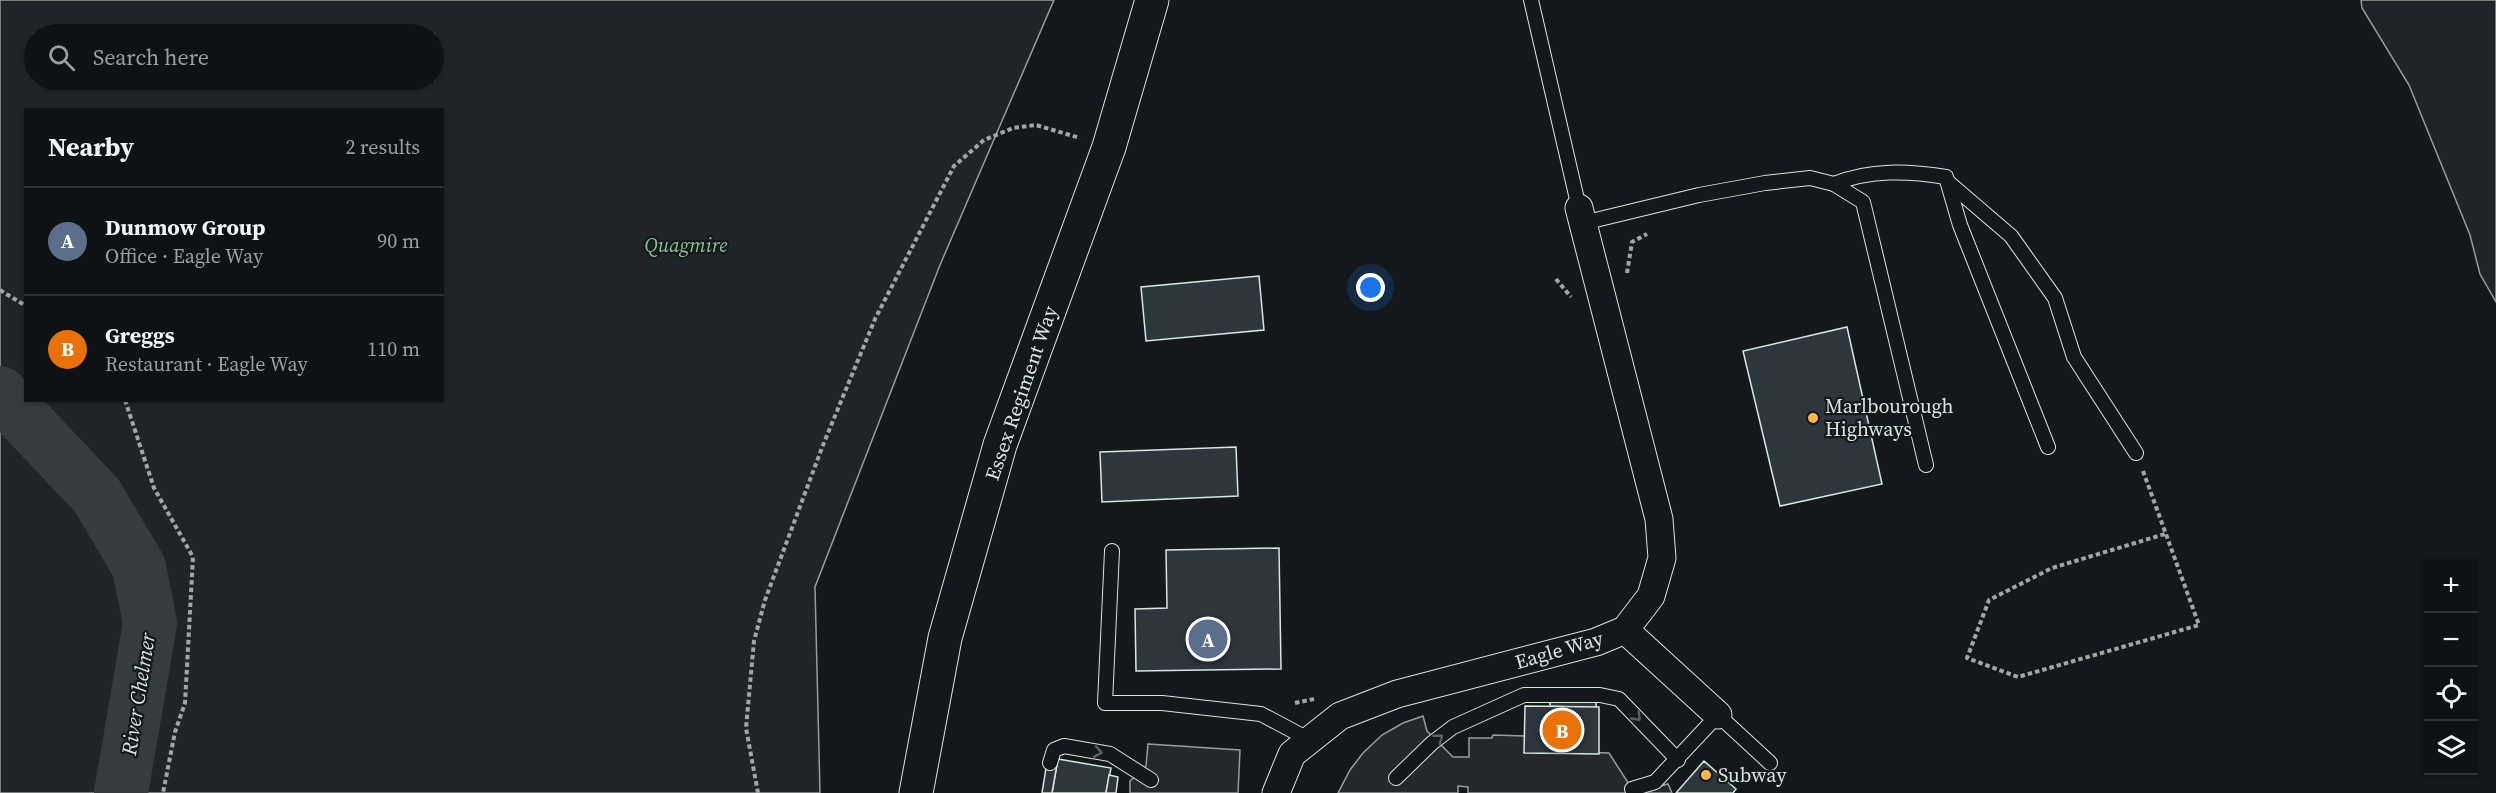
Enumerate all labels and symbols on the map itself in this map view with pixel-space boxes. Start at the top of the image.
park label: Quagmire [645,231,727,259]
your location [1356,273,1385,302]
street label: Essex Regiment Way [978,301,1064,484]
place label: Marlbourough Highways [1825,392,1954,443]
marker: Marlbourough Highways [1806,411,1820,425]
pin: A [1188,616,1228,662]
street label: Eagle Way [1512,624,1607,676]
water label: River Chelmer [114,630,162,758]
pin: B [1542,708,1582,752]
one-way arrow [1629,709,1640,720]
one-way arrow [1433,734,1444,745]
one-way arrow [1093,745,1102,757]
place label: Subway [1718,761,1787,789]
marker: Subway [1699,768,1713,782]

